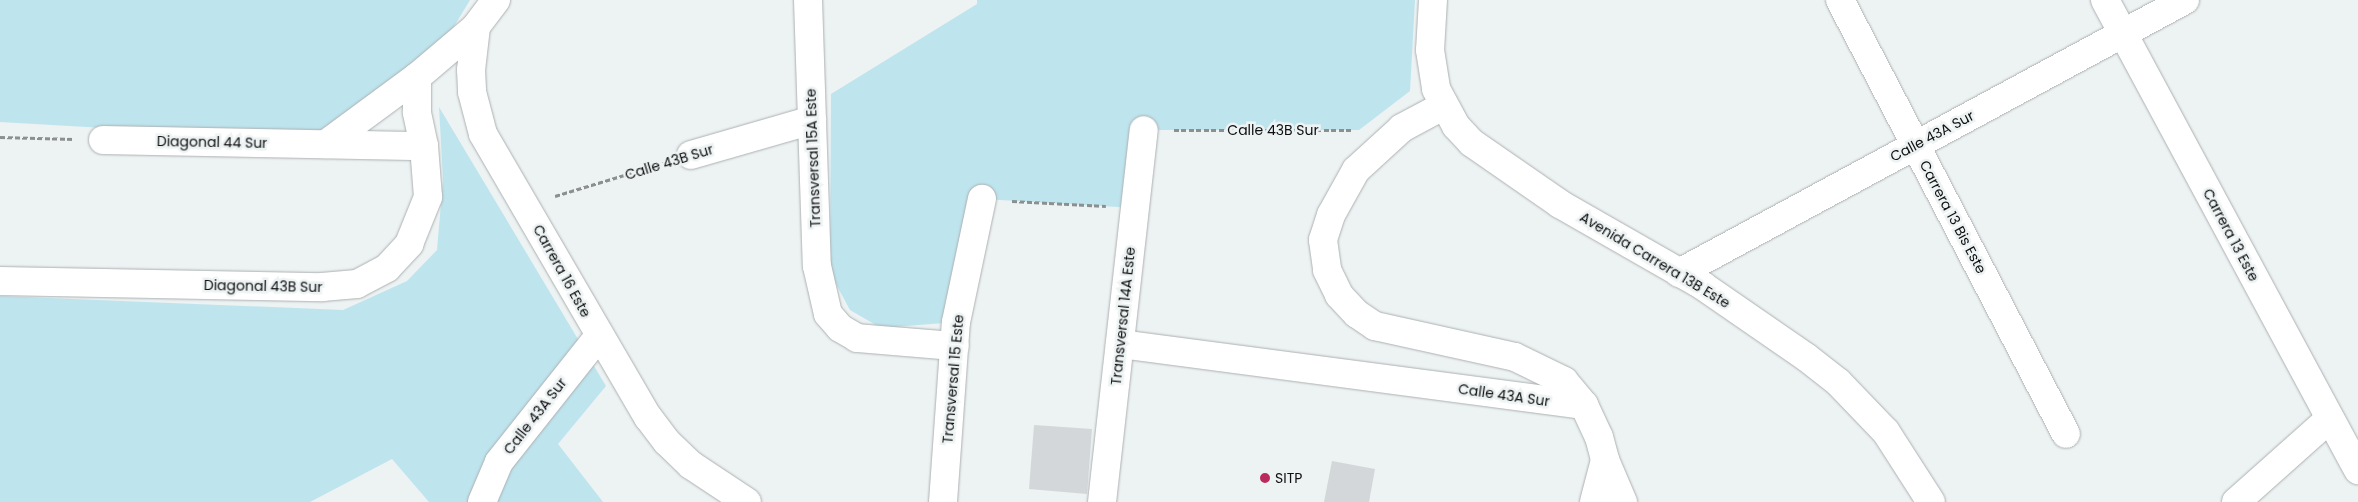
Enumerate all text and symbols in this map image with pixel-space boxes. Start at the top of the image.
street label: Transversal 15A Este [802,88,824,228]
street label: Calle 43A Sur [1887,107,1977,165]
street label: Calle 43B Sur [1227,122,1319,138]
street label: Diagonal 44 Sur [157,133,267,151]
street label: Calle 43B Sur [623,141,715,183]
street label: Carrera 13 Bis Este [1916,158,1990,276]
street label: Carrera 13 Este [2200,186,2262,284]
street label: Avenida Carrera 13B Este [1577,208,1733,312]
street label: Carrera 16 Este [530,222,594,320]
street label: Transversal 14A Este [1107,246,1139,386]
street label: Diagonal 43B Sur [204,277,322,295]
street label: Transversal 15 Este [939,314,967,444]
street label: Calle 43A Sur [500,374,570,458]
street label: Calle 43A Sur [1457,380,1551,410]
place label: SITP [1275,470,1302,486]
marker: SITP [1259,472,1271,484]

